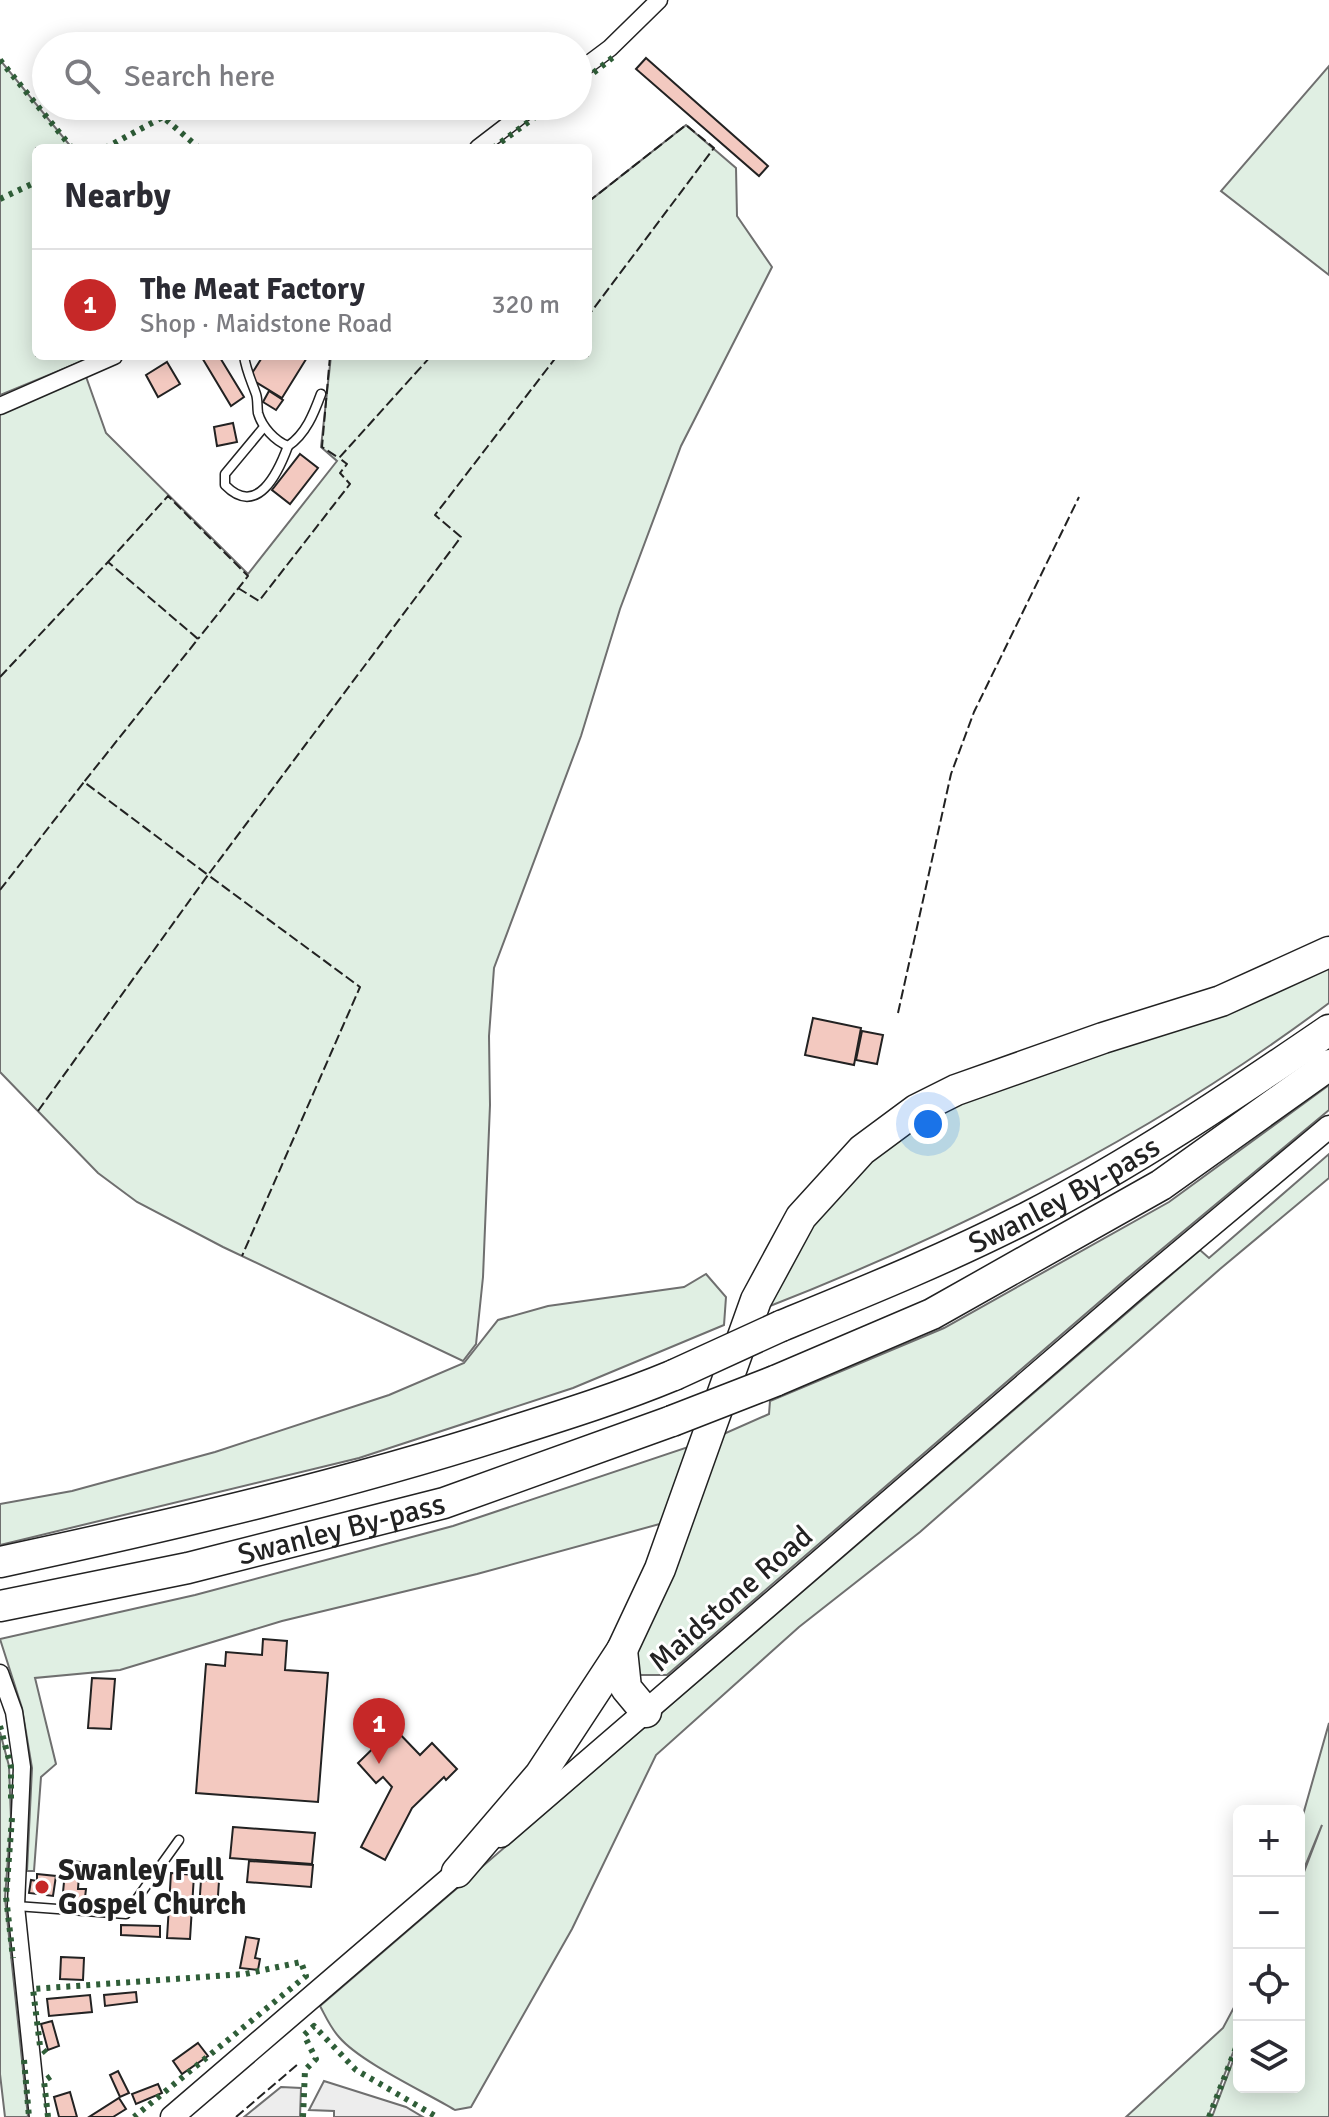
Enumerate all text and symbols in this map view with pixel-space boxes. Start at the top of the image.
search box [32,32,592,120]
icon: search [60,54,104,98]
text: Search here [124,58,275,95]
text: Nearby [64,175,171,217]
text: The Meat Factory [140,271,365,308]
text: 1 [83,289,97,321]
text: 320 m [491,289,560,321]
text: Shop · Maidstone Road [140,308,393,340]
your location [908,1104,948,1144]
street label: Swanley By-pass [962,1128,1166,1262]
street label: Swanley By-pass [234,1485,449,1573]
street label: Maidstone Road [642,1518,820,1680]
pin: 1 [353,1698,405,1764]
map controls [1233,1805,1305,2093]
button: + [1233,1805,1305,1877]
place label: Swanley Full Gospel Church [58,1852,247,1923]
button: − [1233,1877,1305,1949]
marker: Swanley Full Gospel Church [33,1878,51,1896]
button: locate [1233,1949,1305,2021]
button: layers [1233,2021,1305,2093]

